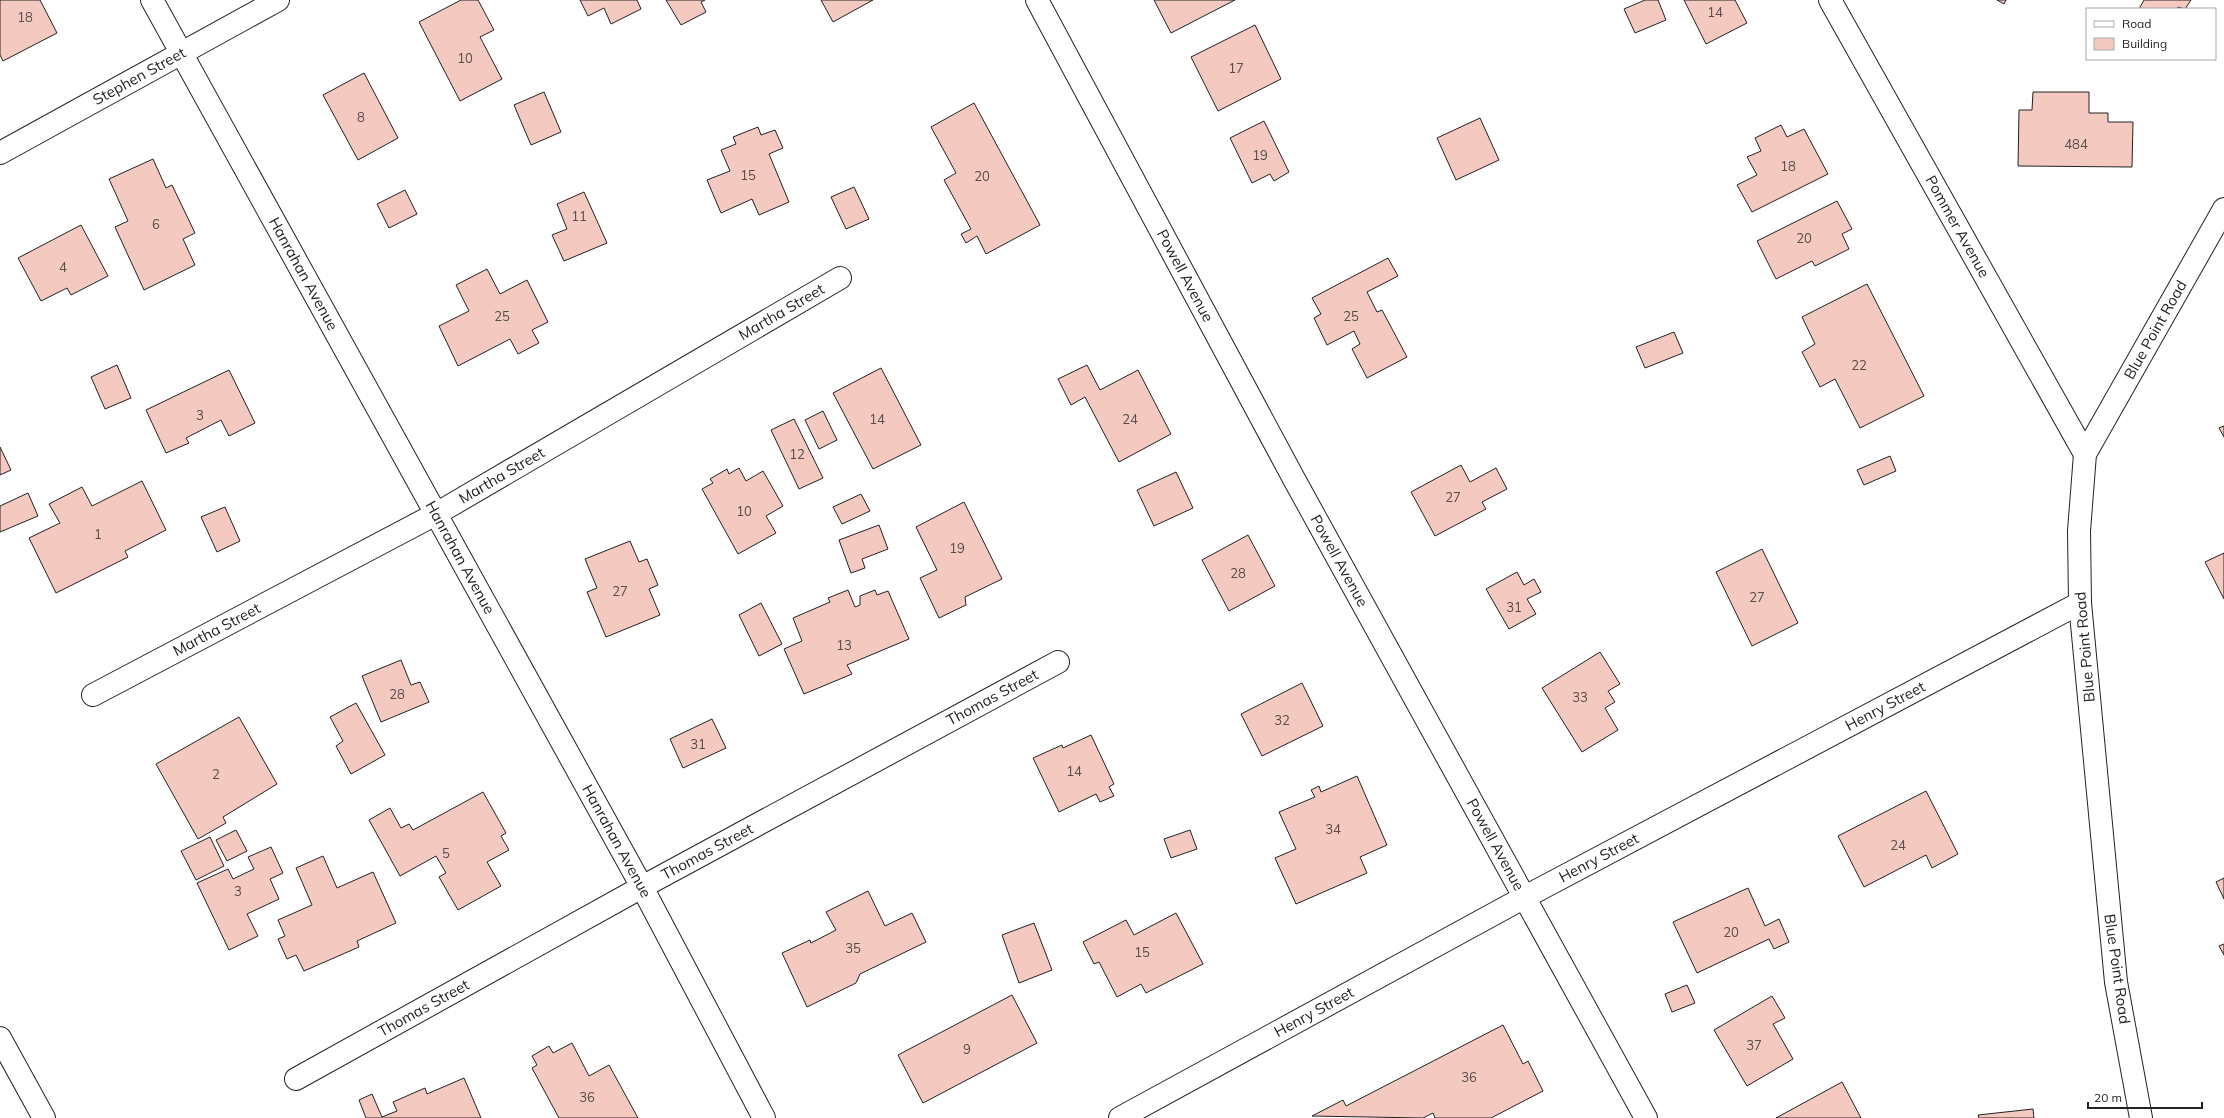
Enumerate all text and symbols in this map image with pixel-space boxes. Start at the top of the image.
house number: 14 [1707,4,1723,20]
legend [2086,8,2216,60]
house number: 18 [17,9,33,25]
text: Road [2122,16,2151,31]
text: Building [2122,36,2167,51]
street label: Stephen Street [89,43,189,109]
house number: 10 [457,50,473,66]
house number: 17 [1228,60,1244,76]
house number: 8 [357,109,365,125]
house number: 484 [2064,136,2088,152]
house number: 19 [1252,147,1268,163]
house number: 18 [1780,158,1796,174]
house number: 15 [740,167,756,183]
house number: 20 [974,168,990,184]
street label: Pommer Avenue [1922,172,1994,281]
house number: 11 [571,208,587,224]
street label: Hanrahan Avenue [265,214,343,334]
house number: 6 [152,216,160,232]
street label: Powell Avenue [1153,226,1218,325]
house number: 20 [1796,230,1812,246]
house number: 4 [59,259,67,275]
street label: Blue Point Road [2119,277,2191,383]
street label: Martha Street [735,279,828,344]
house number: 25 [494,308,510,324]
house number: 25 [1343,308,1359,324]
house number: 22 [1851,357,1867,373]
house number: 3 [196,407,204,423]
house number: 14 [869,411,885,427]
house number: 24 [1122,411,1138,427]
street label: Martha Street [455,443,548,508]
house number: 12 [789,446,805,462]
house number: 27 [1445,489,1461,505]
street label: Hanrahan Avenue [422,497,499,617]
house number: 10 [736,503,752,519]
street label: Powell Avenue [1306,511,1373,610]
house number: 1 [94,526,102,542]
house number: 19 [949,540,965,556]
house number: 28 [1230,565,1246,581]
house number: 27 [612,583,628,599]
house number: 27 [1749,589,1765,605]
street label: Blue Point Road [2070,591,2099,703]
street label: Martha Street [170,598,264,660]
house number: 31 [1506,599,1522,615]
house number: 13 [836,637,852,653]
street label: Thomas Street [943,665,1041,730]
street label: Henry Street [1842,677,1928,735]
house number: 28 [389,686,405,702]
house number: 33 [1572,689,1588,705]
house number: 32 [1274,712,1290,728]
house number: 31 [690,736,706,752]
house number: 14 [1066,763,1082,779]
house number: 2 [212,766,220,782]
street label: Hanrahan Avenue [578,781,656,901]
street label: Powell Avenue [1463,795,1529,894]
street label: Thomas Street [658,819,756,884]
house number: 34 [1325,821,1341,837]
street label: Henry Street [1555,828,1642,886]
house number: 24 [1890,837,1906,853]
house number: 5 [442,845,450,861]
house number: 3 [234,883,242,899]
street label: Blue Point Road [2100,913,2135,1025]
house number: 20 [1723,924,1739,940]
house number: 35 [845,940,861,956]
house number: 15 [1134,944,1150,960]
street label: Thomas Street [374,975,472,1041]
street label: Henry Street [1271,982,1357,1041]
house number: 37 [1746,1037,1762,1053]
house number: 9 [963,1041,971,1057]
house number: 36 [1461,1069,1477,1085]
scale bar [2088,1084,2202,1110]
house number: 36 [579,1089,595,1105]
text: 20 m [2094,1090,2122,1105]

